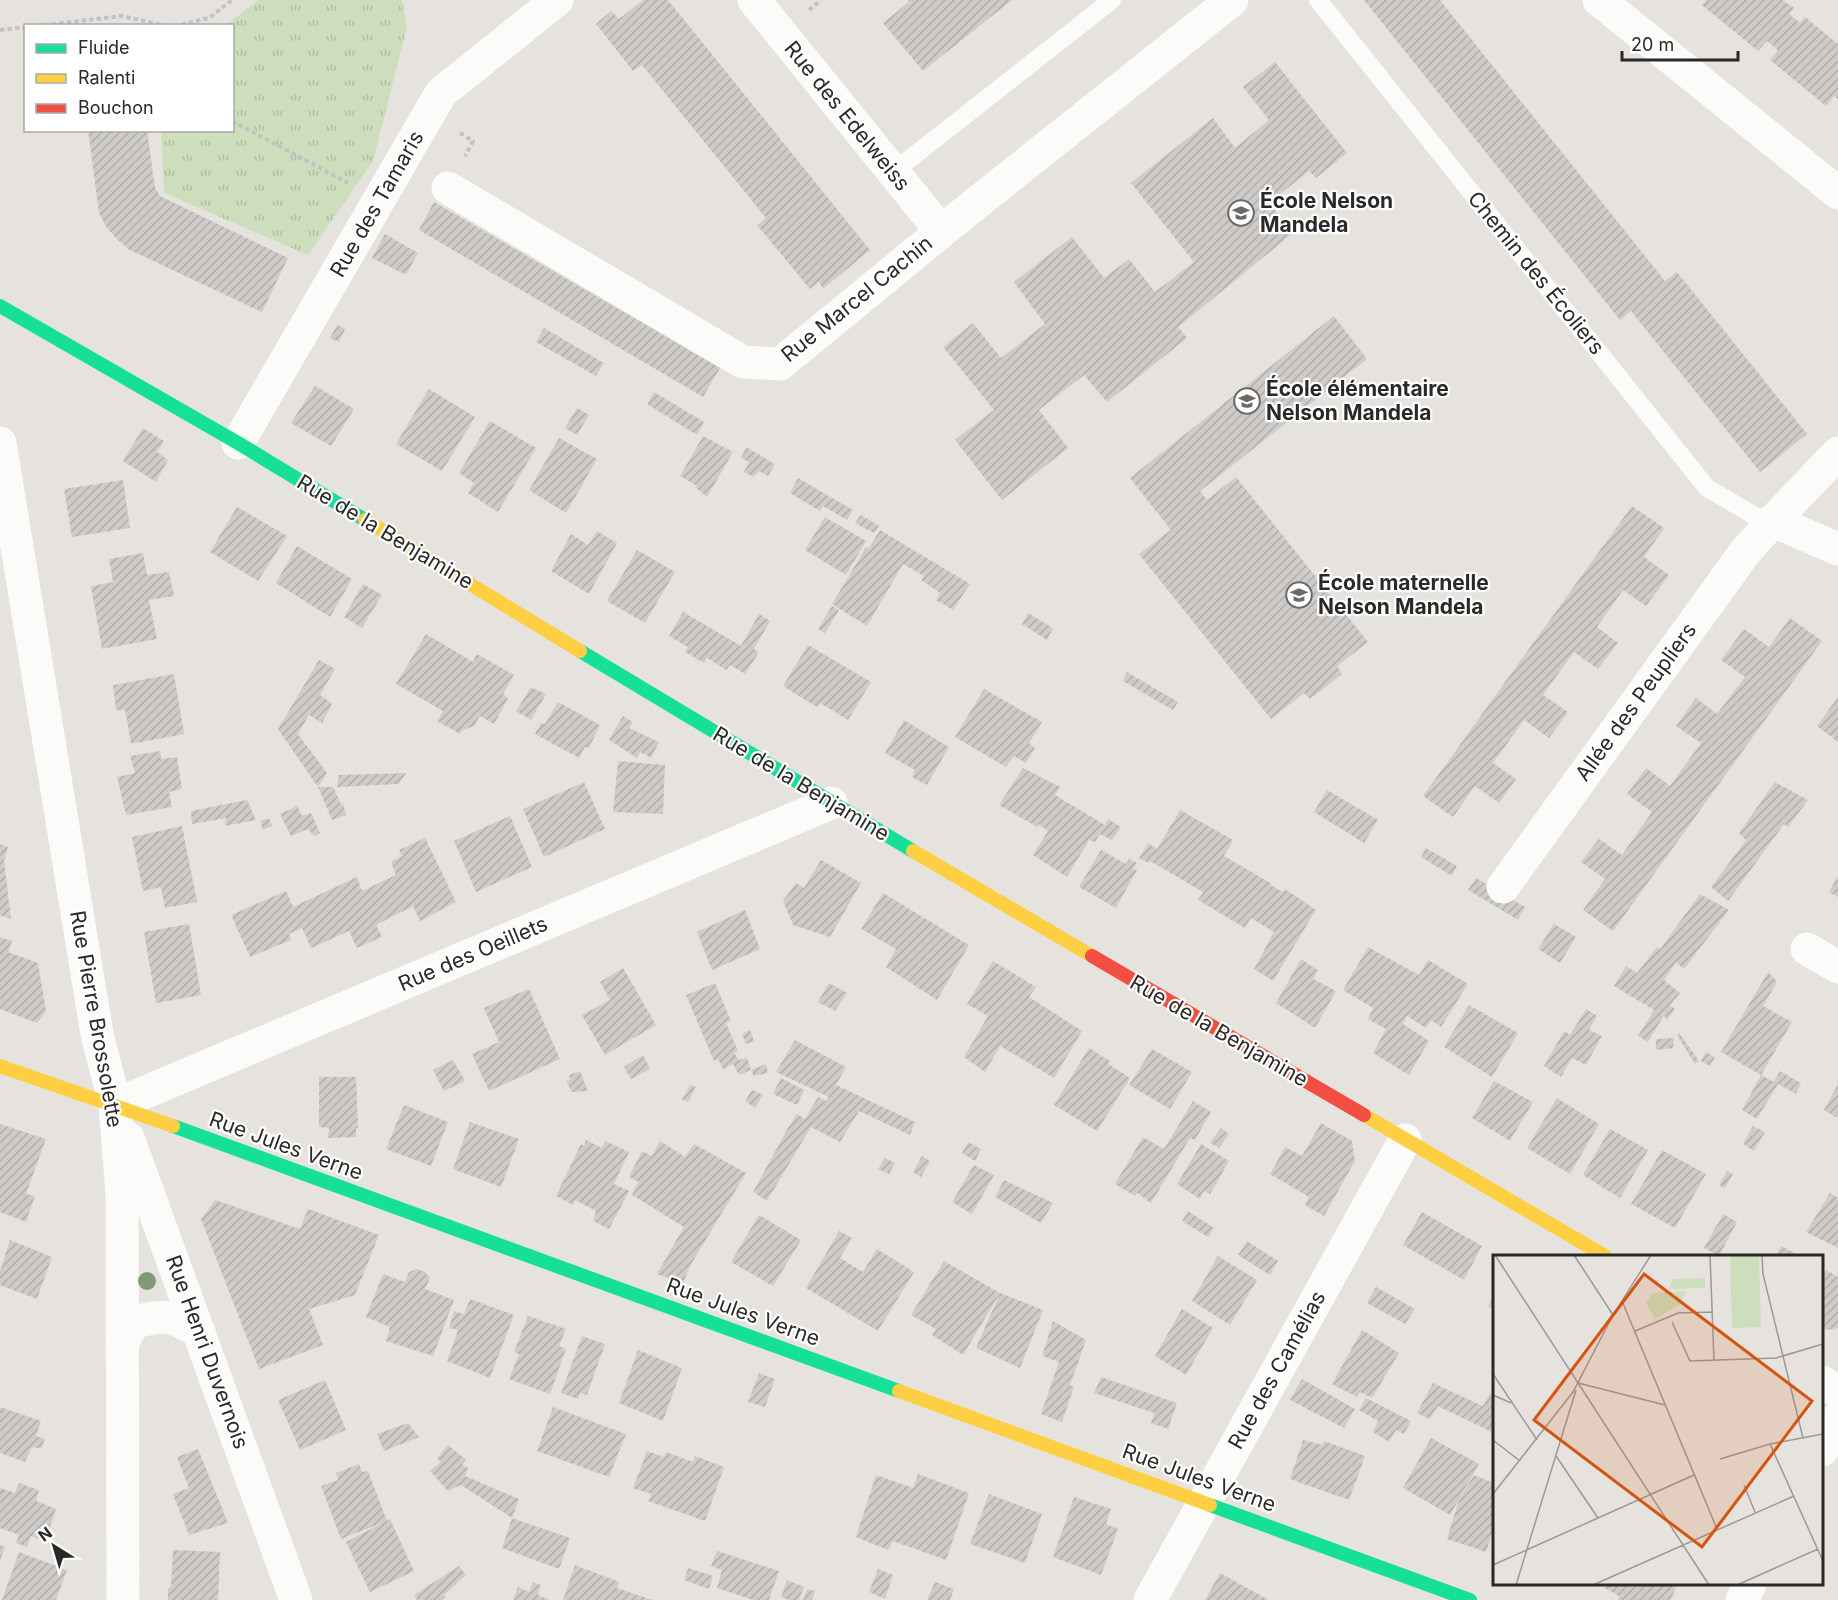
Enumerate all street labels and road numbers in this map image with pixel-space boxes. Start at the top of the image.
street label: Rue des Edelweiss [779,36,915,196]
street label: Rue des Tamaris [325,126,429,281]
street label: Chemin des Écoliers [1463,185,1611,359]
street label: Rue Marcel Cachin [776,230,937,367]
street label: Rue de la Benjamine [293,469,478,594]
street label: Allée des Peupliers [1570,618,1701,786]
street label: Rue de la Benjamine [709,721,894,846]
street label: Rue Pierre Brossolette [65,908,128,1129]
street label: Rue des Oeillets [394,911,551,996]
street label: Rue de la Benjamine [1126,969,1313,1092]
street label: Rue Jules Verne [206,1106,366,1185]
street label: Rue Henri Duvernois [161,1252,254,1452]
street label: Rue Jules Verne [663,1272,823,1351]
street label: Rue des Camélias [1223,1286,1330,1453]
street label: Rue Jules Verne [1119,1438,1279,1517]

